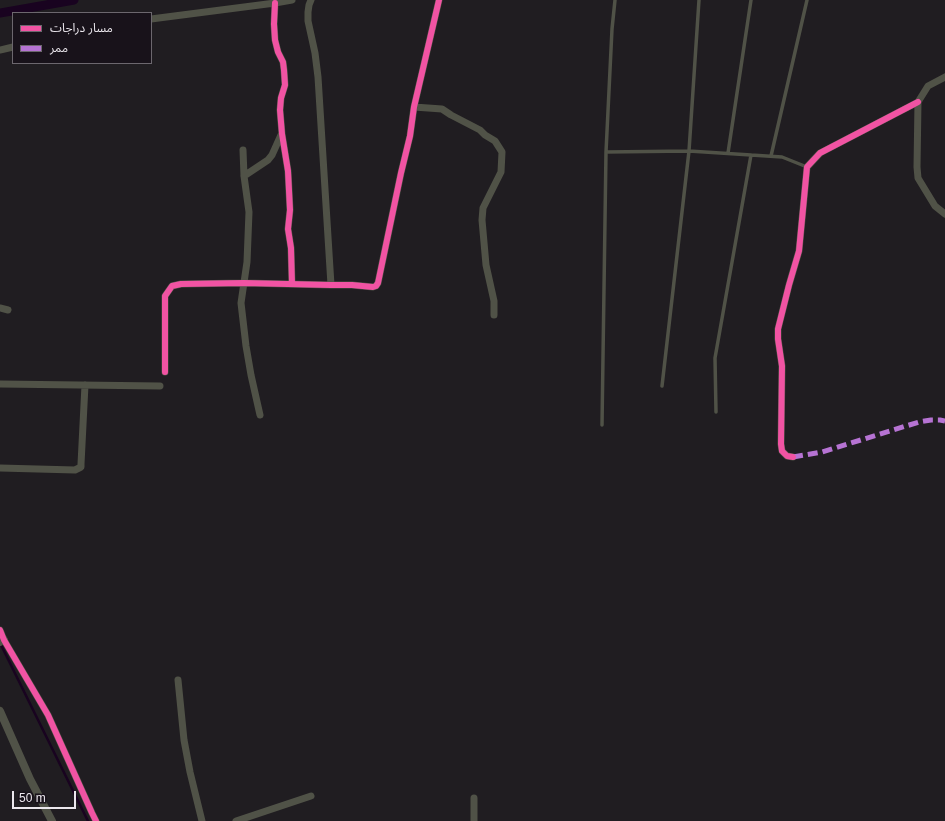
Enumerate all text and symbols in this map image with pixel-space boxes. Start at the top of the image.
legend [12,12,152,64]
text: مسار دراجات [50,21,113,35]
text: ممر [50,41,68,55]
scale bar [14,783,78,809]
text: 50 m [19,791,46,805]

